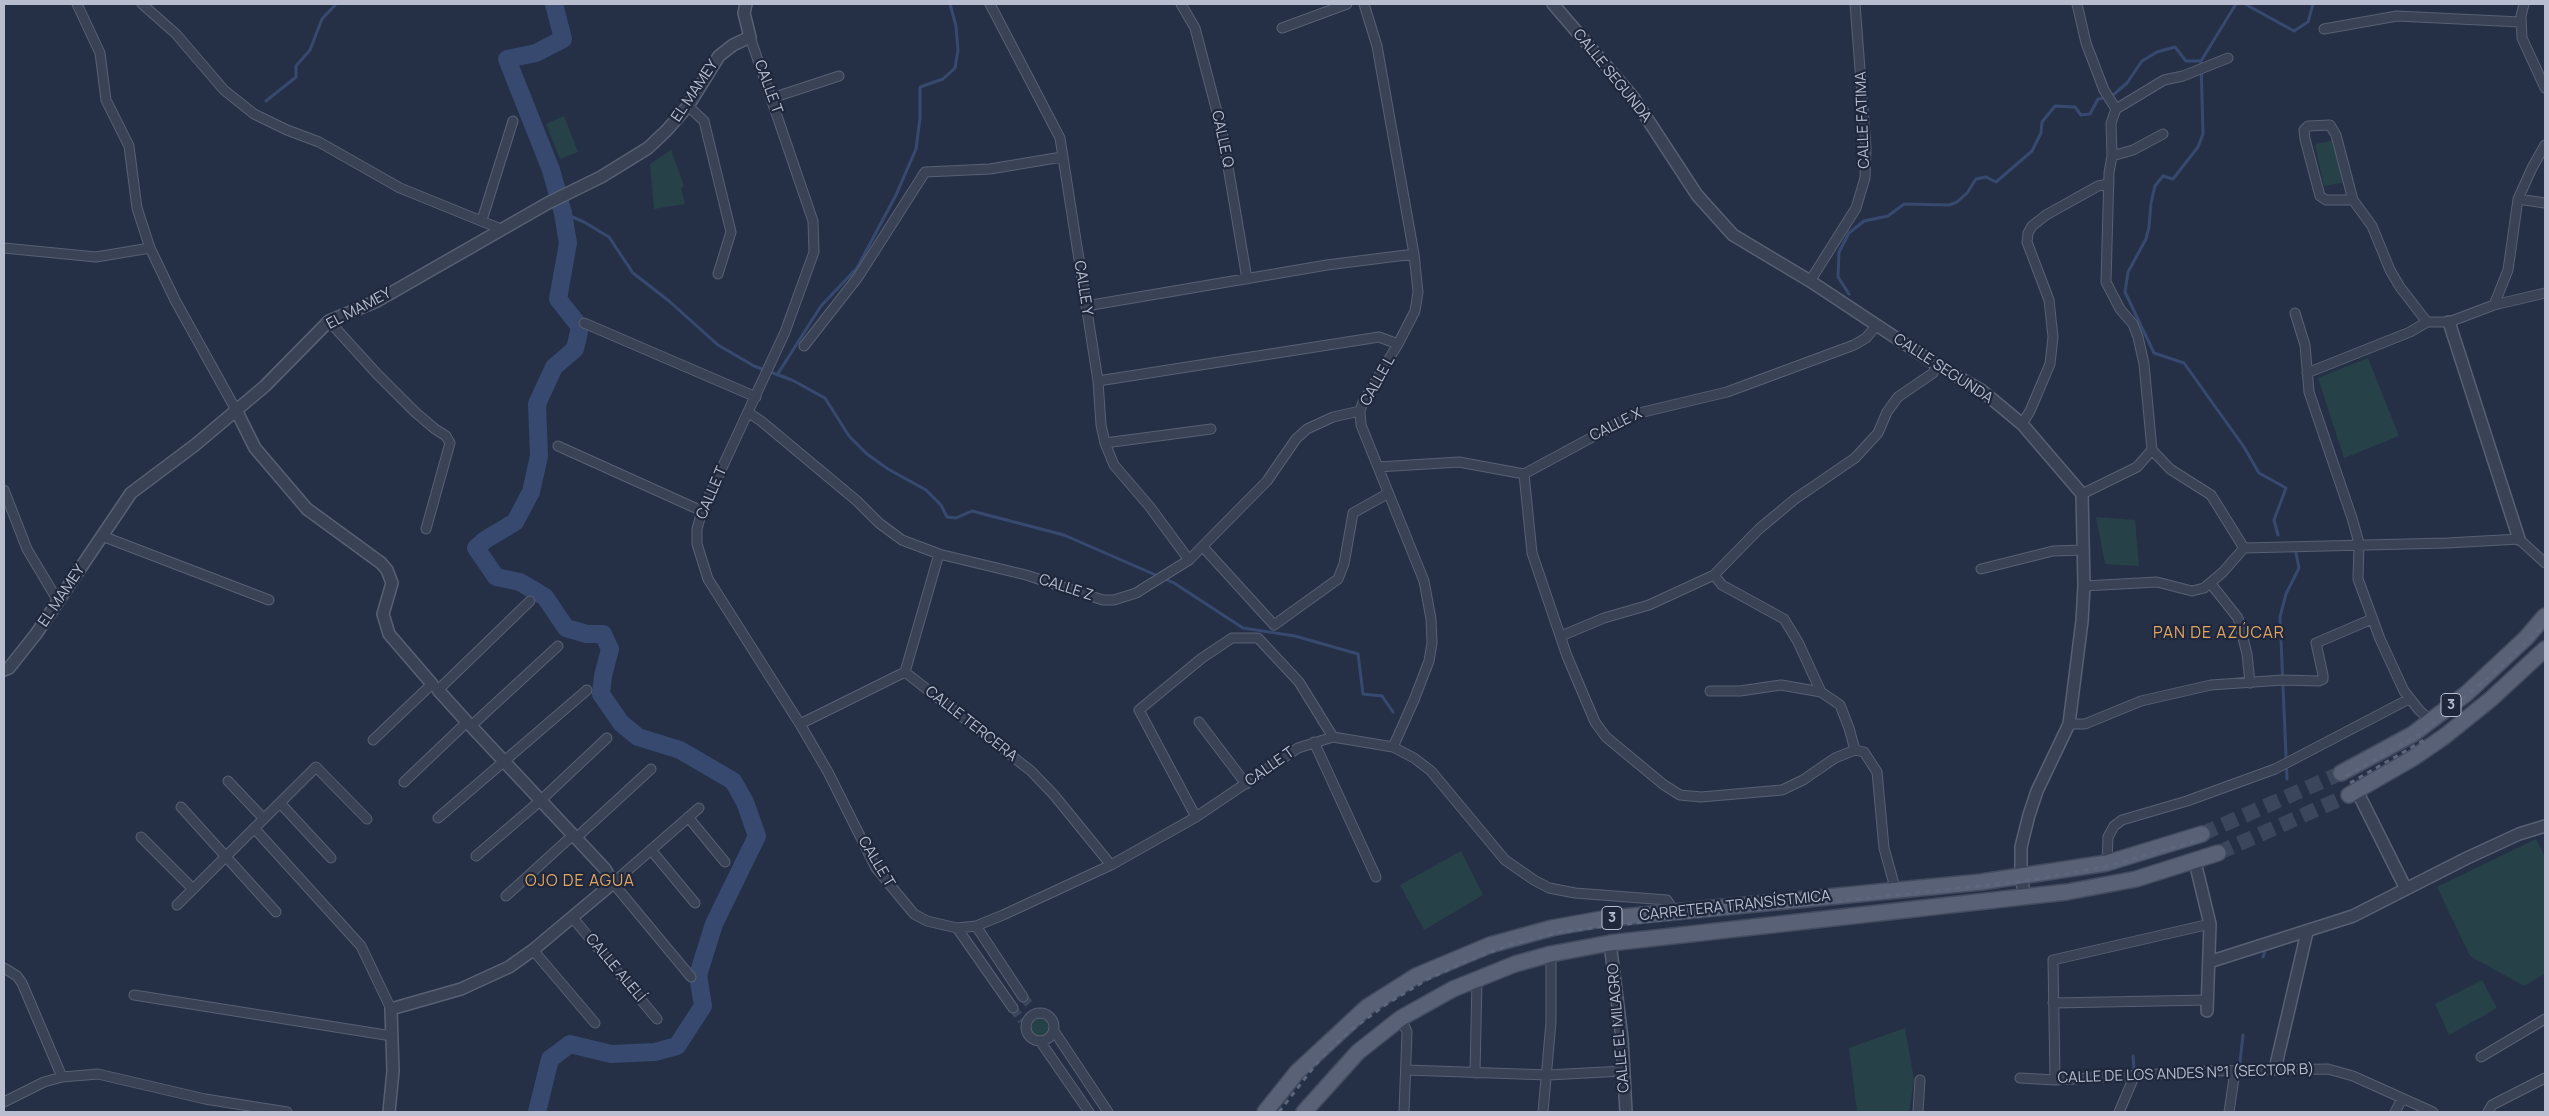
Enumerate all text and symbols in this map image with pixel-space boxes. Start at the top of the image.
street label: CALLE SEGUNDA [1569,26,1655,126]
street label: EL MAMEY [668,57,722,125]
street label: CALLE T [750,58,786,116]
street label: CALLE FATIMA [1852,71,1874,169]
street label: CALLE Q [1207,109,1237,169]
street label: CALLE Y [1070,259,1096,317]
street label: EL MAMEY [324,284,394,334]
street label: CALLE SEGUNDA [1890,330,1996,408]
street label: CALLE L [1357,353,1399,409]
street label: CALLE X [1587,405,1645,445]
street label: CALLE T [693,464,731,522]
street label: EL MAMEY [35,562,89,630]
street label: CALLE Z [1037,571,1095,605]
district label: PAN DE AZÚCAR [2151,624,2287,644]
street label: CALLE TERCERA [921,682,1021,766]
road number: 3 [2441,694,2461,716]
street label: CALLE T [1242,744,1298,790]
street label: CALLE T [854,833,898,891]
district label: OJO DE AGUA [524,872,636,892]
street label: CARRETERA TRANSÍSTMICA [1639,887,1831,925]
road number: 3 [1602,906,1622,930]
street label: CALLE ALELÍ [581,930,649,1006]
street label: CALLE EL MILAGRO [1604,963,1634,1093]
street label: CALLE DE LOS ANDES N°1 (SECTOR B) [2057,1061,2315,1087]

